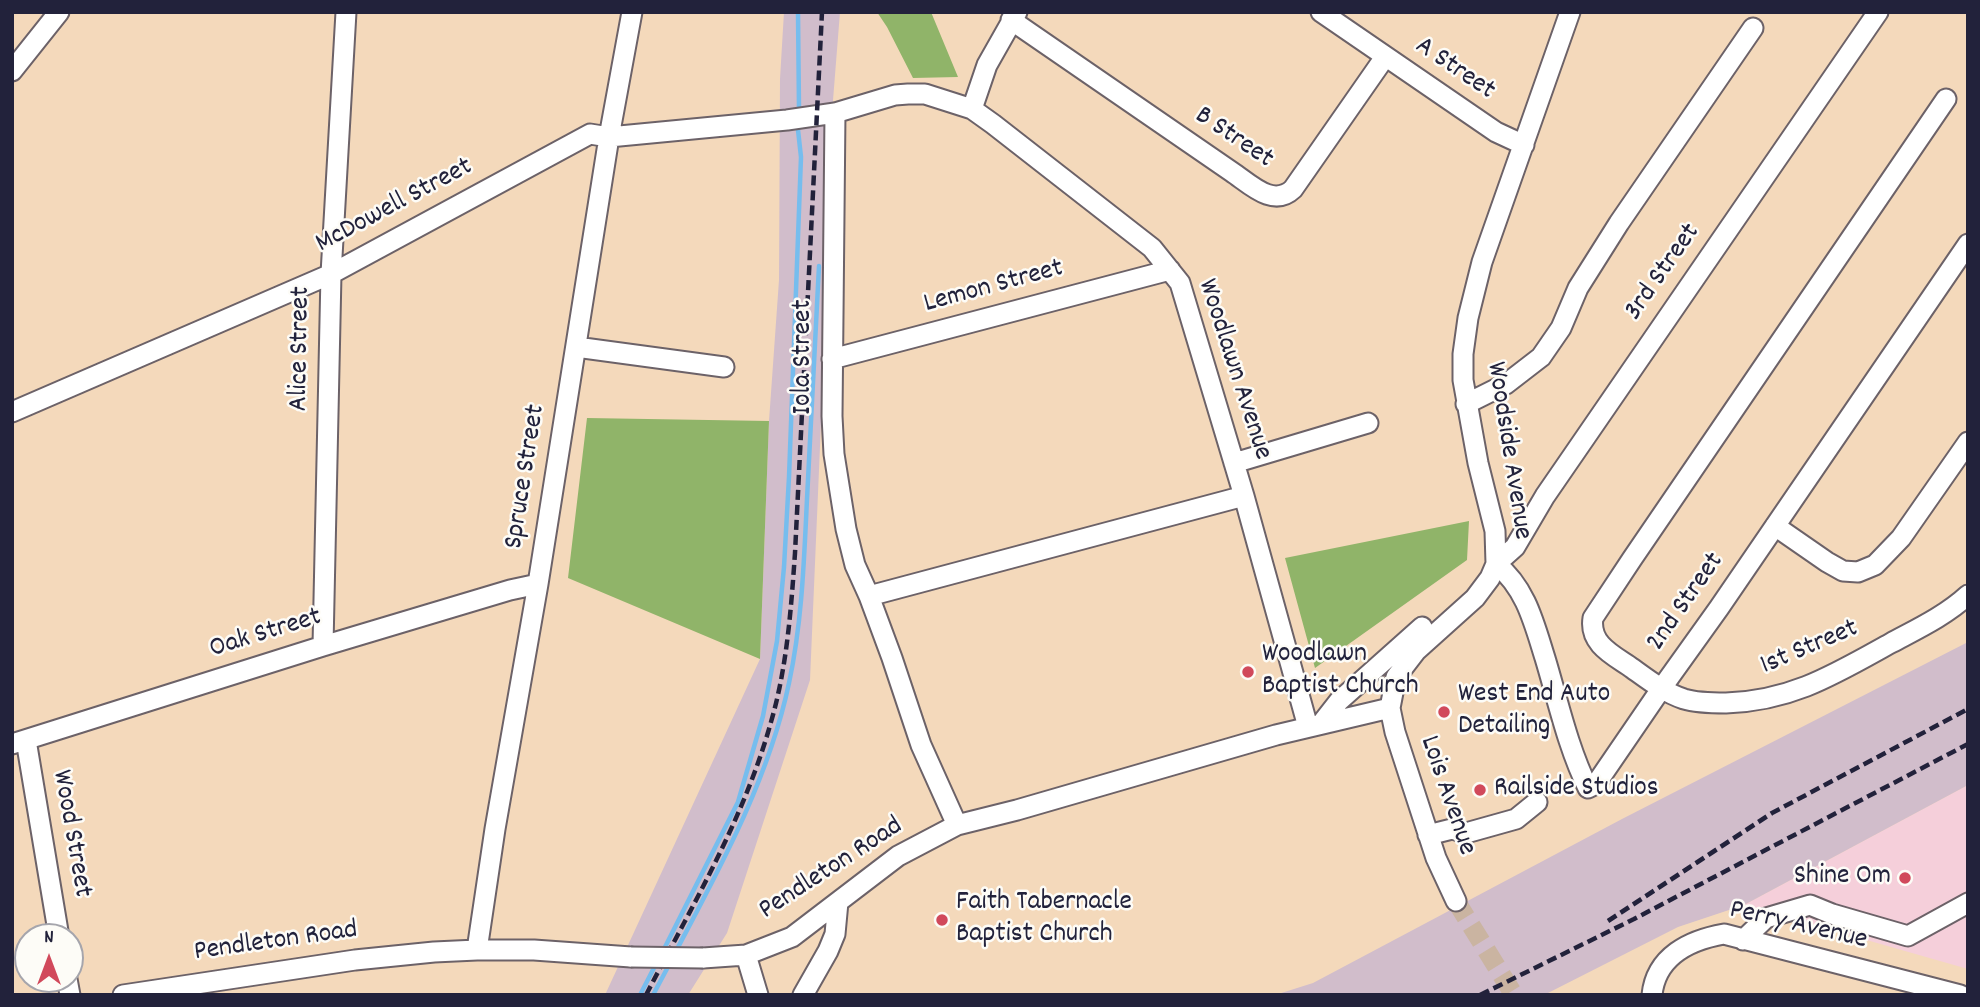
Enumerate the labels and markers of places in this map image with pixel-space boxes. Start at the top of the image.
place label: Woodlawn Baptist Church [1262,639,1418,705]
marker: Woodlawn Baptist Church [1240,664,1256,680]
place label: West End Auto Detailing [1458,679,1610,745]
marker: West End Auto Detailing [1436,704,1452,720]
place label: Railside Studios [1494,773,1659,807]
marker: Railside Studios [1472,782,1488,798]
place label: Shine Om [1794,861,1891,895]
marker: Shine Om [1897,870,1913,886]
place label: Faith Tabernacle Baptist Church [956,887,1132,953]
marker: Faith Tabernacle Baptist Church [934,912,950,928]

